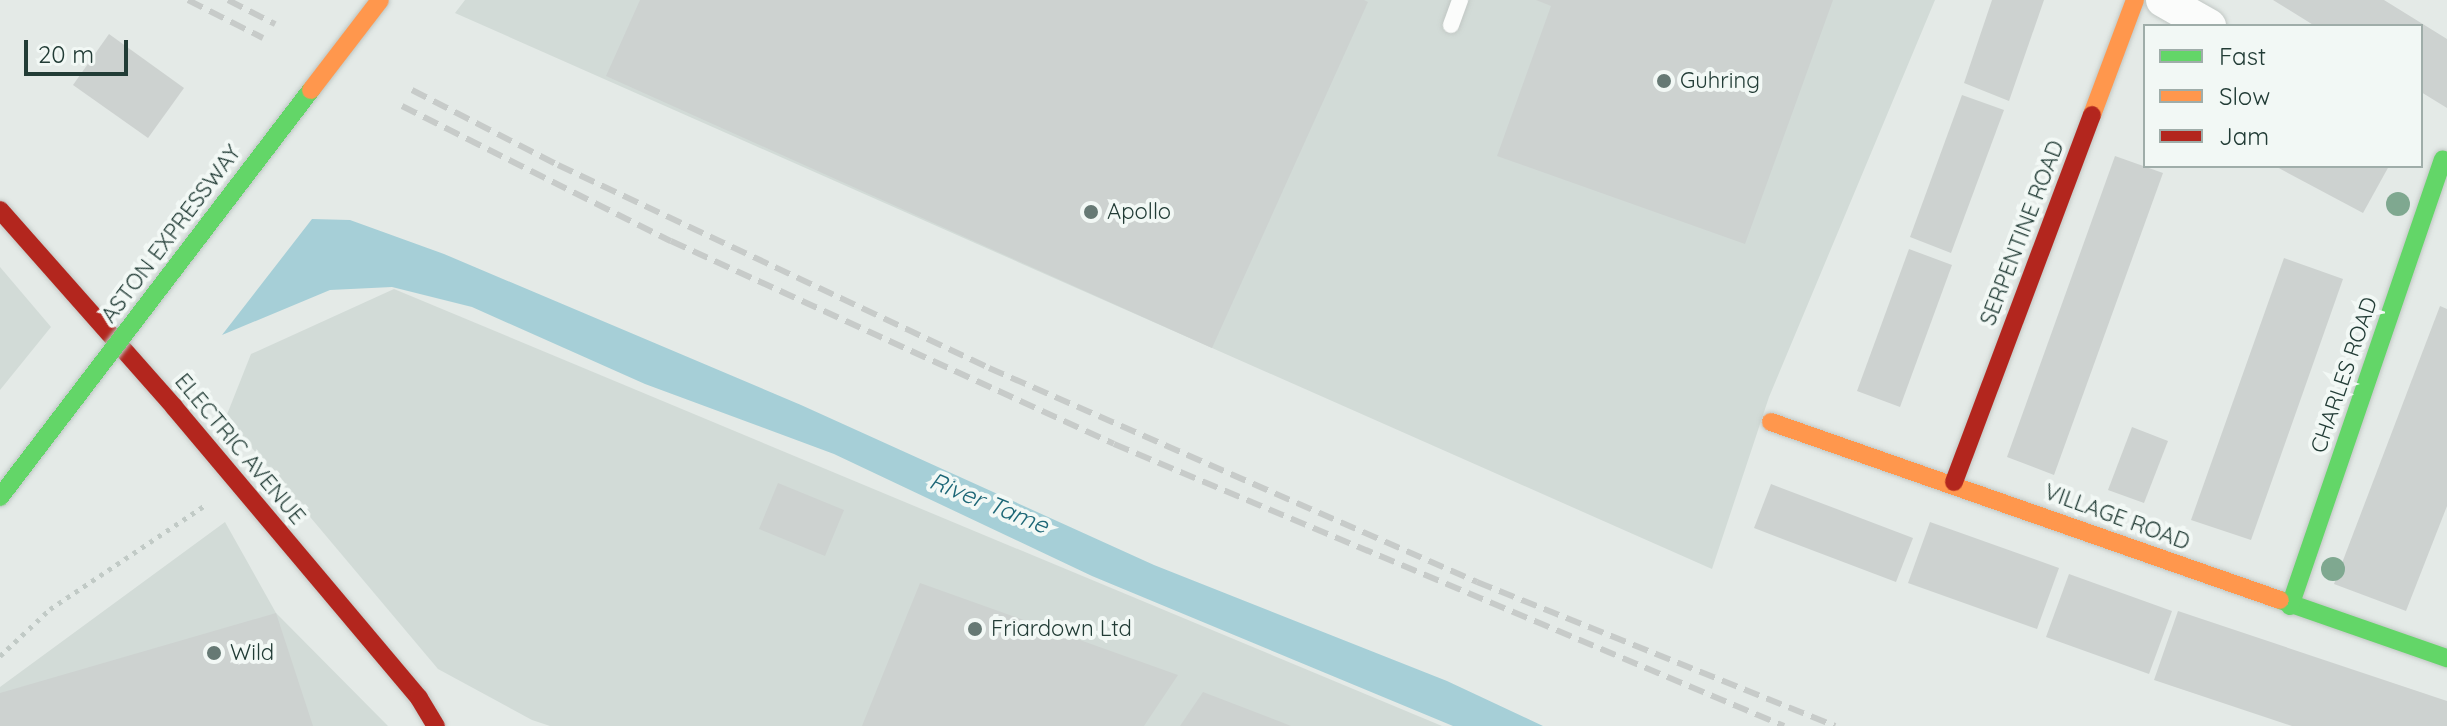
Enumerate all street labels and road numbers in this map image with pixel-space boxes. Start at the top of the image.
street label: SERPENTINE ROAD [1975,137,2069,329]
street label: ASTON EXPRESSWAY [96,140,246,328]
street label: CHARLES ROAD [2305,294,2383,456]
street label: ELECTRIC AVENUE [169,368,311,530]
street label: VILLAGE ROAD [2041,478,2193,556]

